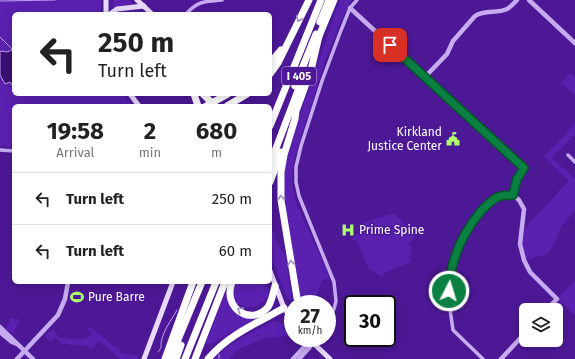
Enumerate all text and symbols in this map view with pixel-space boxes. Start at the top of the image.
one-way arrow [296,15,304,22]
text: 250 m [98,26,174,59]
icon: left [32,28,84,80]
pin [373,28,407,62]
icon: arrive [379,34,401,56]
text: Turn left [98,60,167,82]
road number: I 405 [282,67,316,85]
text: 19:58 [47,117,104,145]
text: 2 [144,117,156,145]
text: 680 [196,117,237,145]
place label: Kirkland Justice Center [367,125,442,153]
public building icon: Kirkland Justice Center [445,131,461,147]
text: Arrival [56,145,94,160]
text: min [139,145,161,160]
text: m [211,145,222,160]
icon: left [32,188,54,210]
text: Turn left [66,190,124,208]
text: 250 m [212,190,252,208]
one-way arrow [276,194,285,201]
hospital icon: Prime Spine [340,222,356,238]
place label: Prime Spine [359,223,424,237]
icon: left [32,240,54,262]
text: Turn left [66,242,124,260]
text: 60 m [219,242,252,260]
one-way arrow [287,260,295,266]
position arrow [428,270,470,312]
sports icon: Pure Barre [69,289,85,305]
place label: Pure Barre [88,290,145,304]
speed limit sign: 30 [344,295,396,347]
map controls [519,303,563,347]
button: layers [519,303,563,347]
text: 27 [300,304,320,328]
one-way arrow [238,308,245,315]
text: km/h [298,325,322,337]

